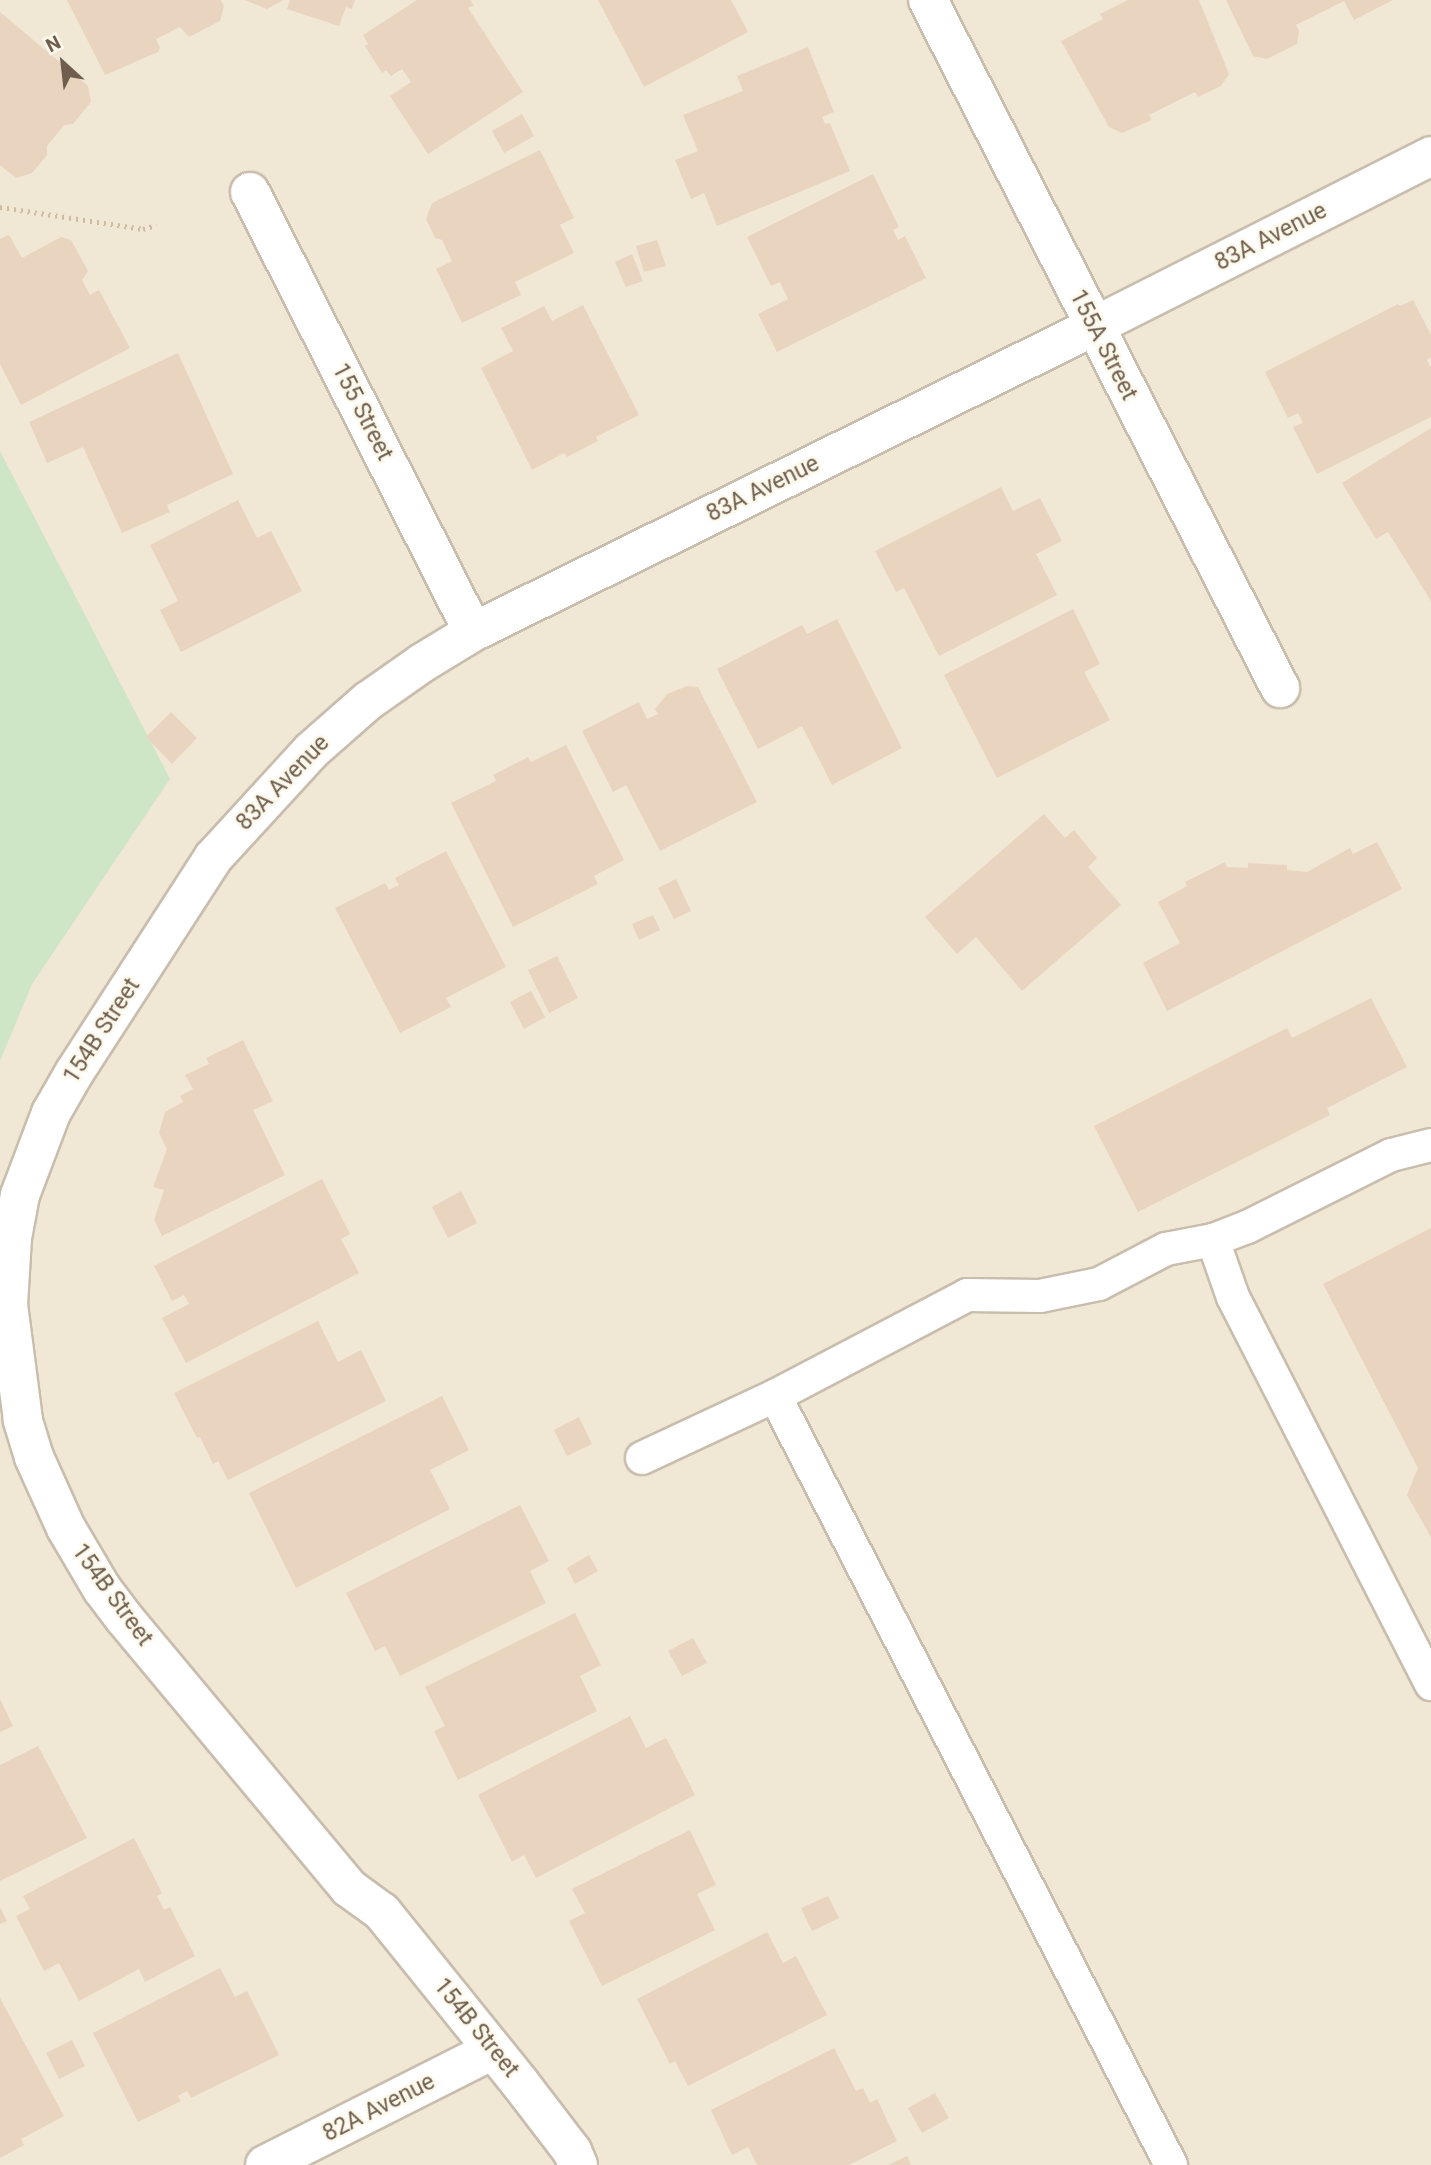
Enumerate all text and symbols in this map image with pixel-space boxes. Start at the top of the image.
north arrow [28,28,98,98]
text: N [42,31,64,57]
street label: 83A Avenue [1210,197,1332,277]
street label: 155A Street [1063,285,1143,405]
street label: 155 Street [326,359,398,465]
street label: 83A Avenue [702,450,824,528]
street label: 83A Avenue [231,730,335,836]
street label: 154B Street [58,973,146,1089]
street label: 154B Street [66,1539,158,1651]
street label: 154B Street [428,1973,524,2083]
street label: 82A Avenue [318,2068,440,2148]

